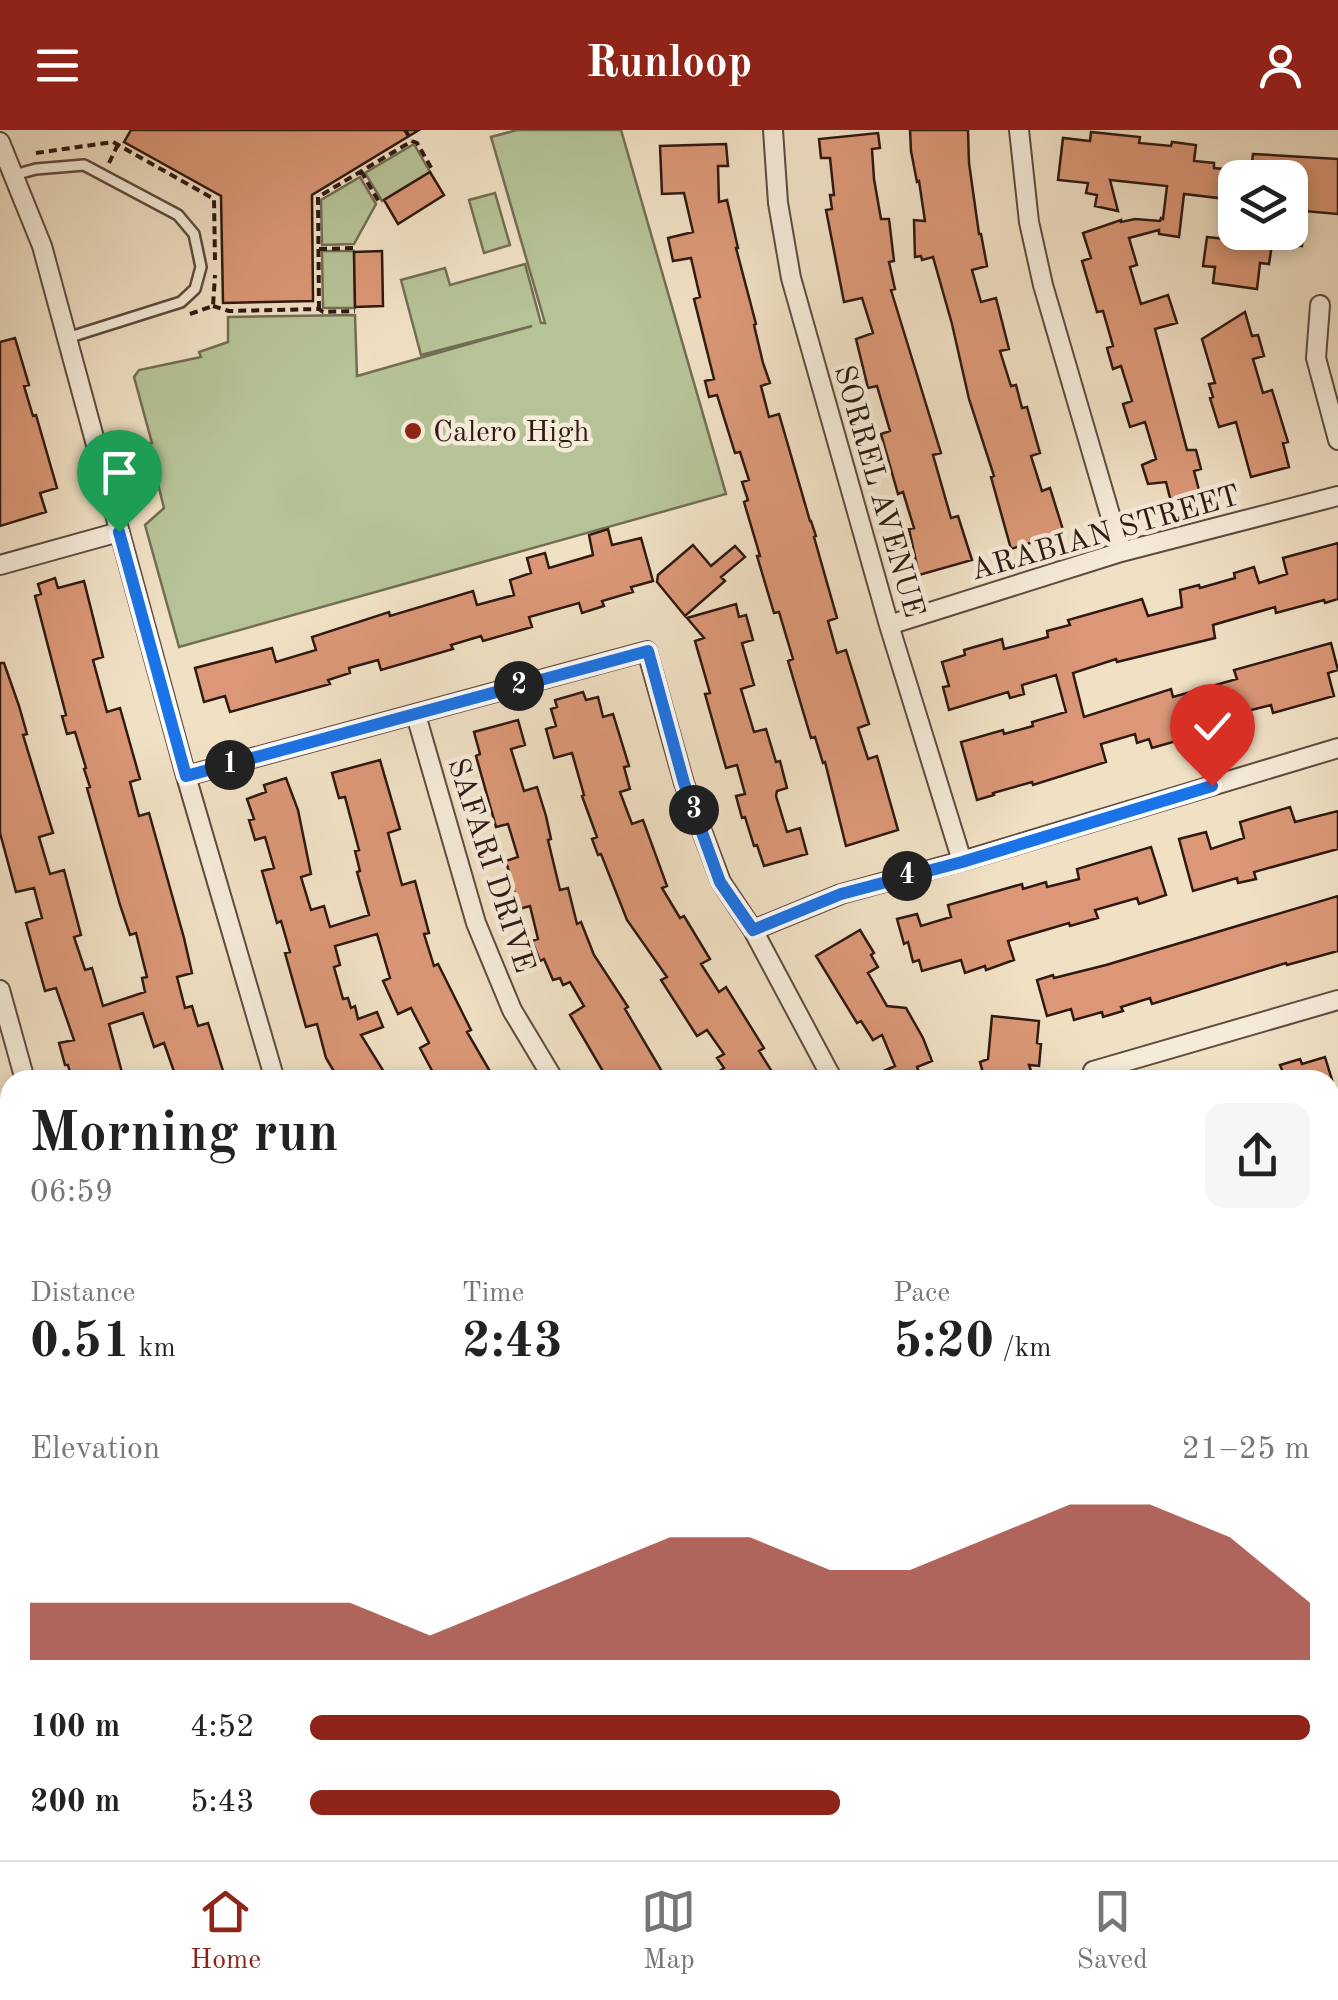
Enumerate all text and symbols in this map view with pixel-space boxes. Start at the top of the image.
icon: menu [30,38,85,93]
icon: person [1253,38,1308,93]
text: Runloop [586,42,752,87]
map controls [1218,160,1308,250]
button: layers [1218,160,1308,250]
street label: SORREL AVENUE [828,362,928,621]
place label: Calero High [433,418,590,448]
marker: Calero High [402,420,424,442]
pin [77,430,162,533]
icon: arrive [92,445,147,500]
street label: ARABIAN STREET [968,481,1244,587]
pin: 2 [494,661,544,711]
text: 2 [511,672,527,700]
pin [1170,684,1255,787]
icon: check [1185,699,1240,754]
pin: 1 [205,740,255,790]
text: 1 [222,751,238,779]
street label: SAFARI DRIVE [441,755,539,977]
pin: 3 [669,785,719,835]
text: 3 [686,796,702,824]
pin: 4 [882,851,932,901]
text: 4 [899,862,915,890]
button: share [1205,1103,1310,1208]
text: Morning run [30,1108,339,1163]
text: 06:59 [30,1177,113,1209]
text: Distance [30,1280,135,1308]
text: Time [462,1280,524,1308]
text: Pace [893,1280,950,1308]
text: 0.51 [30,1318,131,1368]
text: 2:43 [462,1318,563,1368]
text: 5:20 [893,1318,994,1368]
text: km [131,1335,176,1363]
text: /km [994,1335,1052,1363]
text: Elevation [30,1434,160,1466]
text: 21–25 m [1182,1434,1310,1466]
text: 100 m [30,1712,120,1744]
text: 4:52 [190,1712,255,1744]
text: 200 m [30,1787,120,1819]
text: 5:43 [190,1787,255,1819]
tab: Home [190,1884,261,1979]
tab: Map [641,1884,696,1979]
tab: Saved [1077,1884,1148,1979]

